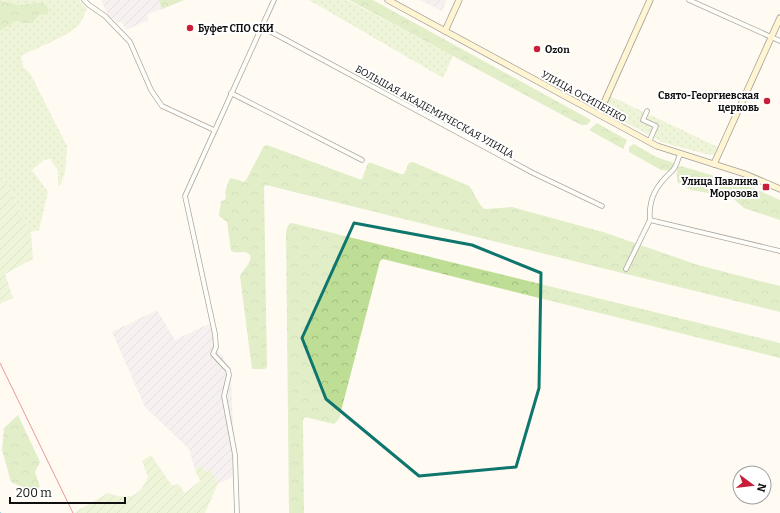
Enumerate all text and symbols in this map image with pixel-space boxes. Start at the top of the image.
marker: Буфет СПО СКИ [185,23,195,33]
place label: Буфет СПО СКИ [198,23,274,35]
marker: Ozon [532,44,542,54]
place label: Ozon [545,44,570,56]
street label: БОЛЬШАЯ АКАДЕМИЧЕСКАЯ УЛИЦА [353,63,517,161]
street label: УЛИЦА ОСИПЕНКО [539,68,628,125]
place label: Свято-Георгиевская церковь [658,90,760,114]
marker: Свято-Георгиевская церковь [762,96,772,106]
place label: Улица Павлика Морозова [681,176,758,200]
marker: Улица Павлика Морозова [761,182,771,192]
north arrow [732,465,772,505]
scale bar [10,479,125,505]
text: N [754,482,769,494]
text: 200 m [16,486,52,500]

